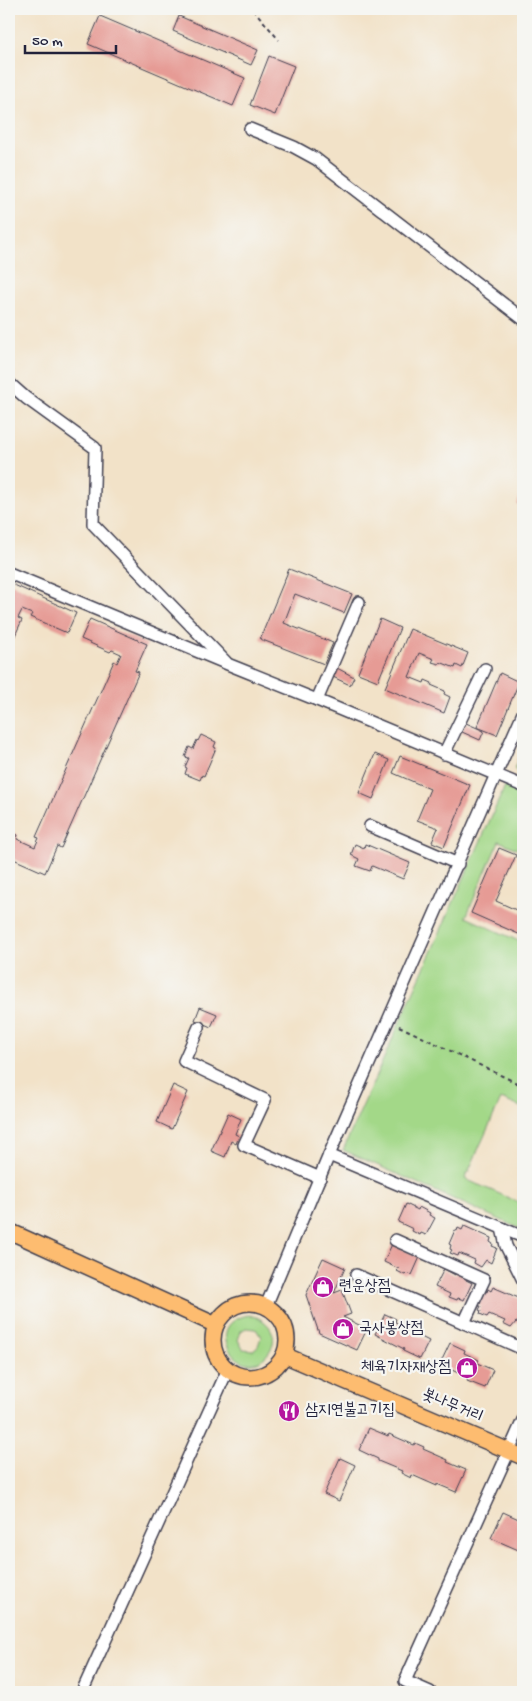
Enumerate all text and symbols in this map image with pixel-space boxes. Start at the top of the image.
scale bar [25,22,116,54]
text: 50 m [32,33,63,51]
shop icon: 련운상점 [311,1275,335,1299]
place label: 련운상점 [339,1278,391,1297]
shop icon: 국사봉상점 [331,1317,355,1341]
place label: 국사봉상점 [359,1320,424,1339]
shop icon: 체육기자재상점 [455,1356,479,1380]
place label: 체육기자재상점 [361,1359,451,1378]
street label: 봇나무거리 [419,1386,485,1428]
restaurant icon: 삼지연불고기집 [277,1399,301,1423]
place label: 삼지연불고기집 [305,1401,395,1421]

